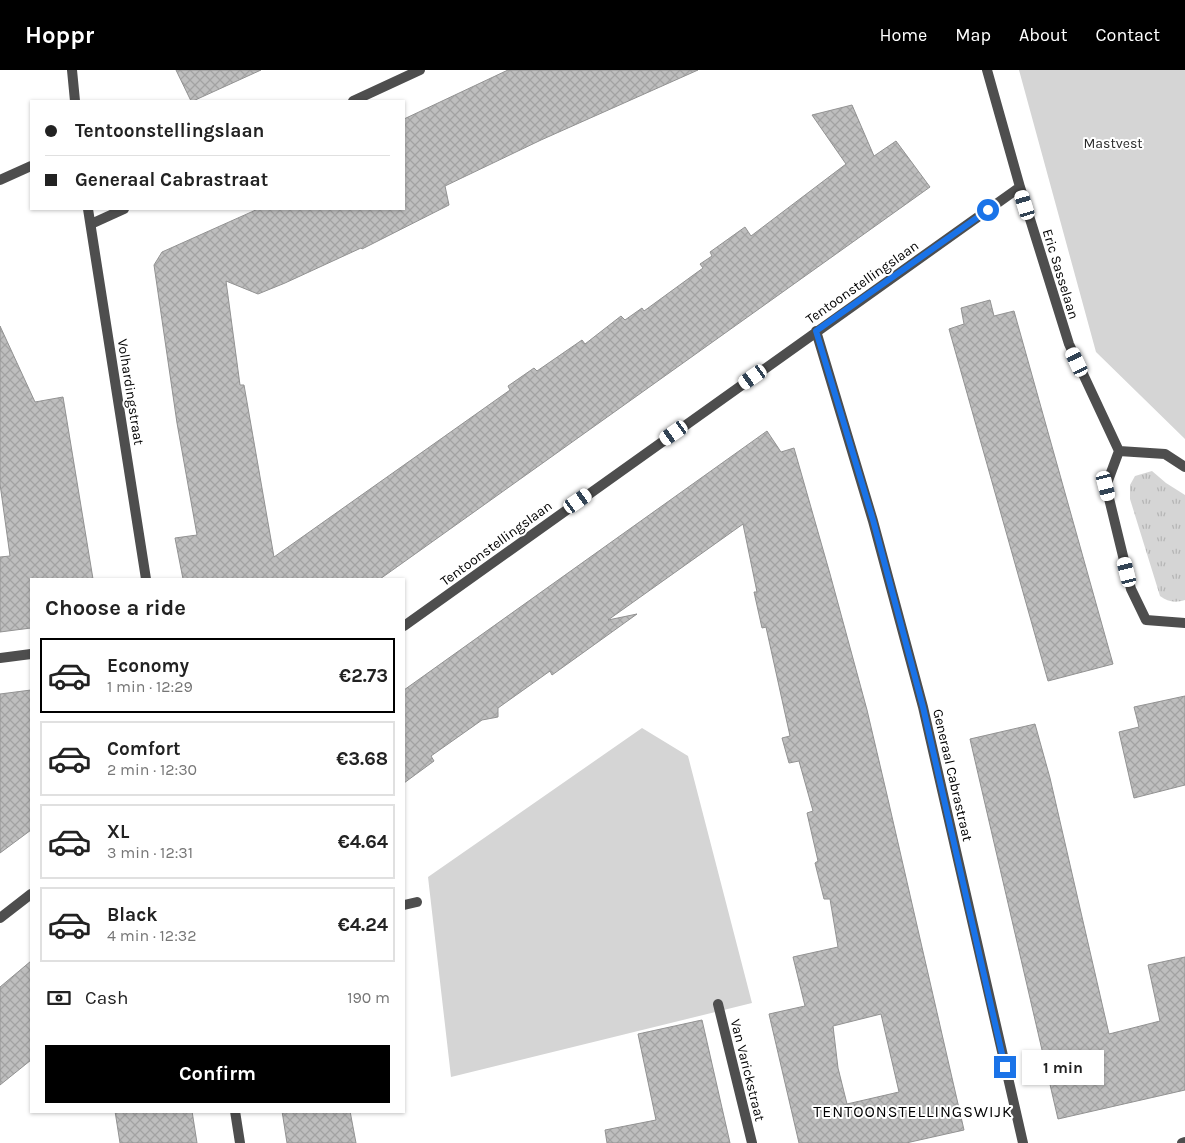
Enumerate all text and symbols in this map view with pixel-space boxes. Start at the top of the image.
text: Hoppr [25,21,94,49]
text: Home [879,24,927,46]
text: Map [955,24,991,46]
text: About [1019,24,1068,46]
text: Contact [1096,24,1160,46]
text: Tentoonstellingslaan [75,120,264,142]
park label: Mastvest [1083,135,1143,152]
text: Generaal Cabrastraat [75,169,268,191]
car [1013,188,1036,222]
route start [977,199,999,221]
street label: Eric Sasselaan [1039,227,1082,321]
street label: Tentoonstellingslaan [803,237,922,328]
street label: Volhardingstraat [114,338,147,446]
car [1063,345,1090,379]
car [736,362,769,392]
car [657,418,690,448]
car [1095,470,1116,502]
car [561,486,594,516]
street label: Tentoonstellingslaan [437,497,555,590]
car [1116,556,1137,588]
text: Choose a ride [45,595,186,621]
icon: car [47,653,92,698]
text: Economy [107,655,189,677]
text: €2.73 [339,665,388,687]
text: 1 min · 12:29 [107,677,193,696]
street label: Generaal Cabrastraat [929,707,976,843]
icon: car [47,736,92,781]
text: Comfort [107,738,181,760]
text: €3.68 [336,748,388,770]
text: 2 min · 12:30 [107,760,197,779]
icon: car [47,819,92,864]
text: XL [107,821,129,843]
text: €4.64 [338,831,388,853]
text: 3 min · 12:31 [107,843,193,862]
icon: car [47,902,92,947]
text: Black [107,904,158,926]
text: €4.24 [338,914,388,936]
text: 4 min · 12:32 [107,926,197,945]
icon: cash [45,984,73,1012]
text: Cash [85,987,129,1009]
text: 190 m [347,988,390,1007]
street label: Van Varickstraat [727,1017,768,1123]
button: Confirm [45,1045,390,1103]
callout: 1 min [1022,1050,1105,1084]
route end [994,1056,1016,1078]
text: 1 min [1043,1058,1083,1077]
district label: TENTOONSTELLINGSWIJK [813,1102,1013,1121]

